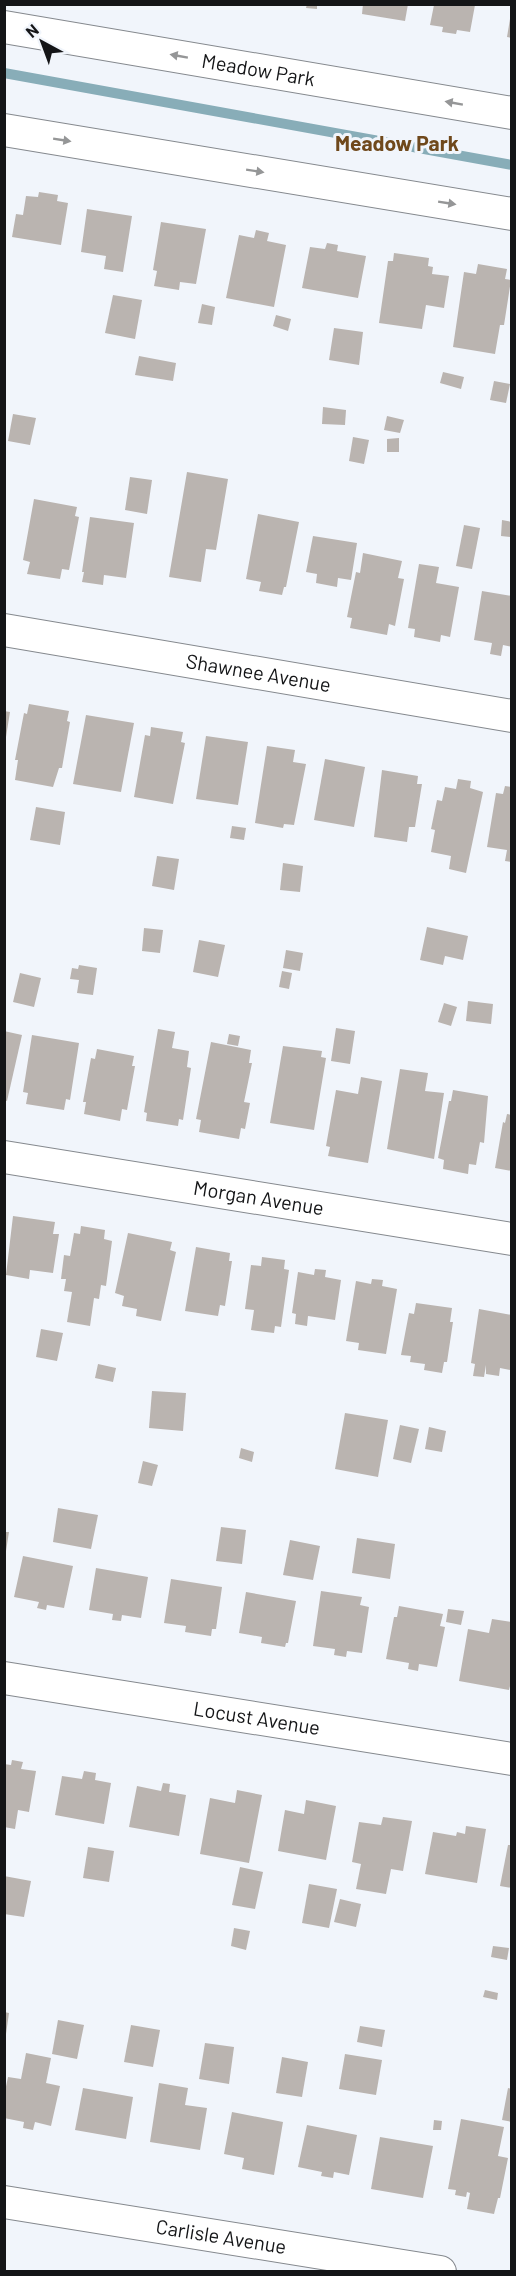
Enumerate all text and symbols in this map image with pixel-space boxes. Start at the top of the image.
north arrow [12,12,72,72]
text: N [22,20,42,41]
street label: Meadow Park [200,48,317,90]
one-way arrow [169,52,188,61]
one-way arrow [444,98,463,107]
district label: Meadow Park [335,130,459,155]
one-way arrow [53,135,72,144]
one-way arrow [245,167,264,176]
one-way arrow [438,199,457,208]
street label: Shawnee Avenue [184,648,333,696]
street label: Morgan Avenue [192,1175,326,1219]
street label: Locust Avenue [192,1695,322,1739]
street label: Carlisle Avenue [154,2214,288,2258]

